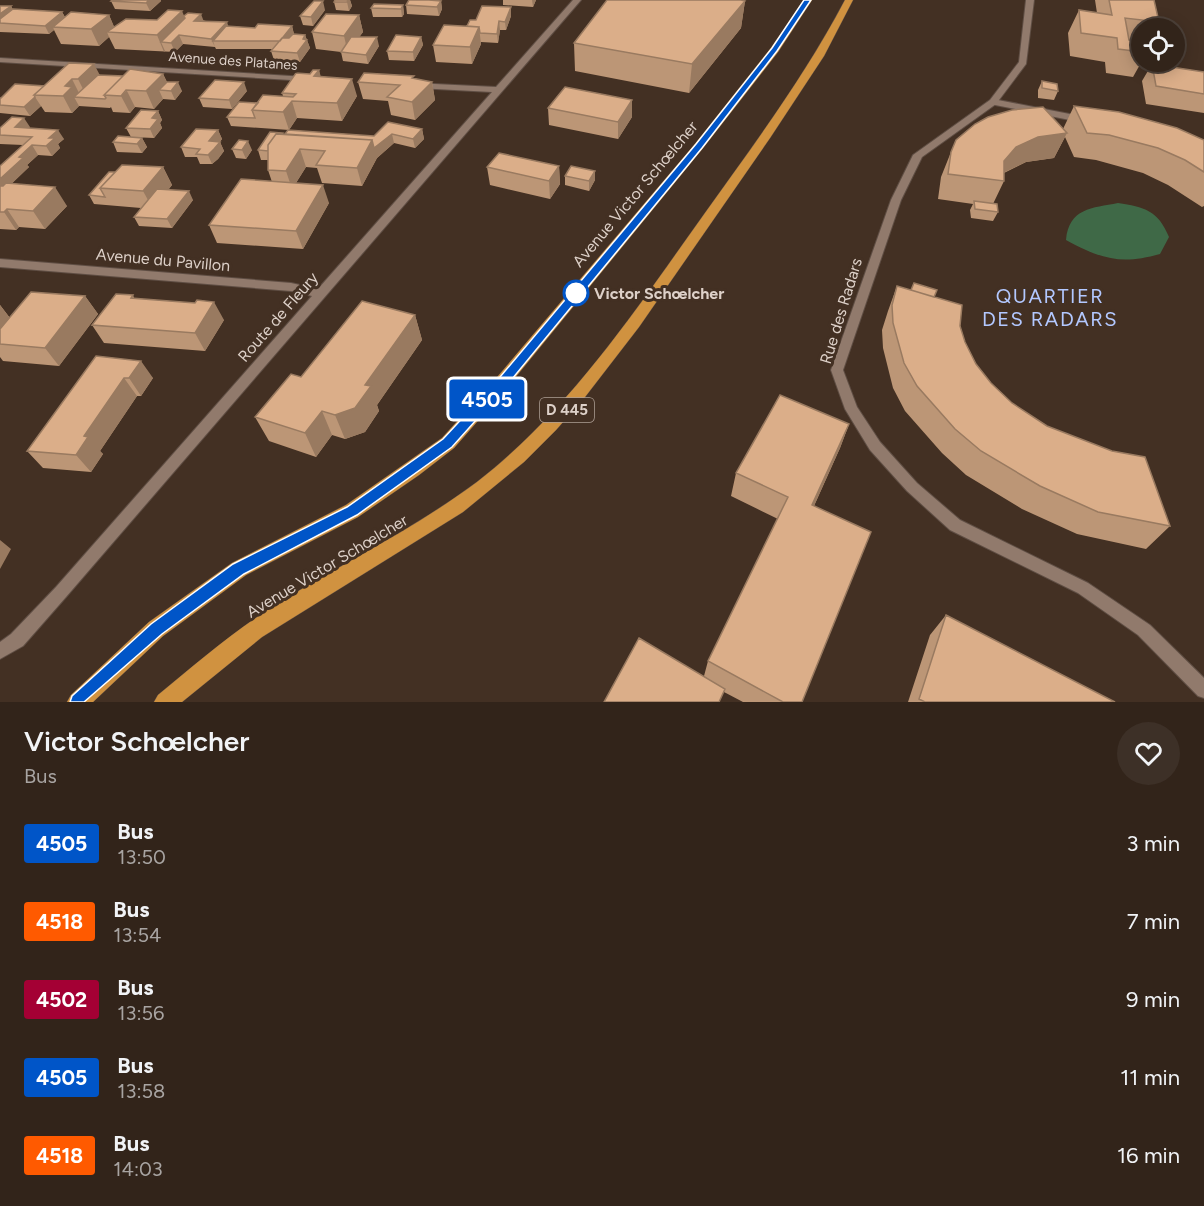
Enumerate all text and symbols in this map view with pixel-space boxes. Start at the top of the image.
map controls [1131,18,1185,72]
button: locate [1131,18,1185,72]
street label: Avenue des Platanes [168,48,298,74]
street label: Avenue Victor Schœlcher [568,117,702,271]
street label: Avenue du Pavillon [95,245,231,275]
street label: Rue des Radars [816,256,866,366]
street label: Route de Fleury [234,268,323,366]
marker: Victor Schœlcher [563,280,589,306]
place label: Victor Schœlcher [594,284,724,303]
district label: QUARTIER DES RADARS [982,284,1118,331]
line badge: 4505 [445,380,529,418]
text: 4505 [461,387,513,412]
road number: D 445 [540,398,594,422]
street label: Avenue Victor Schœlcher [243,510,412,622]
button: heart [1117,722,1180,785]
text: Victor Schœlcher [24,724,249,758]
text: Bus [24,764,57,788]
text: Bus [117,818,154,845]
text: 3 min [1126,830,1180,857]
text: 4505 [36,831,87,856]
text: 13:50 [117,845,166,869]
text: Bus [113,896,149,923]
text: 7 min [1127,908,1180,935]
text: 4518 [36,909,83,934]
text: 13:54 [113,923,161,947]
text: Bus [117,974,153,1001]
text: 9 min [1126,986,1180,1013]
text: 4502 [36,987,87,1012]
text: 13:56 [117,1001,164,1025]
text: Bus [117,1052,154,1079]
text: 11 min [1120,1064,1180,1091]
text: 4505 [36,1065,87,1090]
text: 13:58 [117,1079,165,1103]
text: Bus [113,1130,149,1157]
text: 16 min [1117,1142,1180,1169]
text: 4518 [36,1143,83,1168]
text: 14:03 [113,1157,163,1181]

